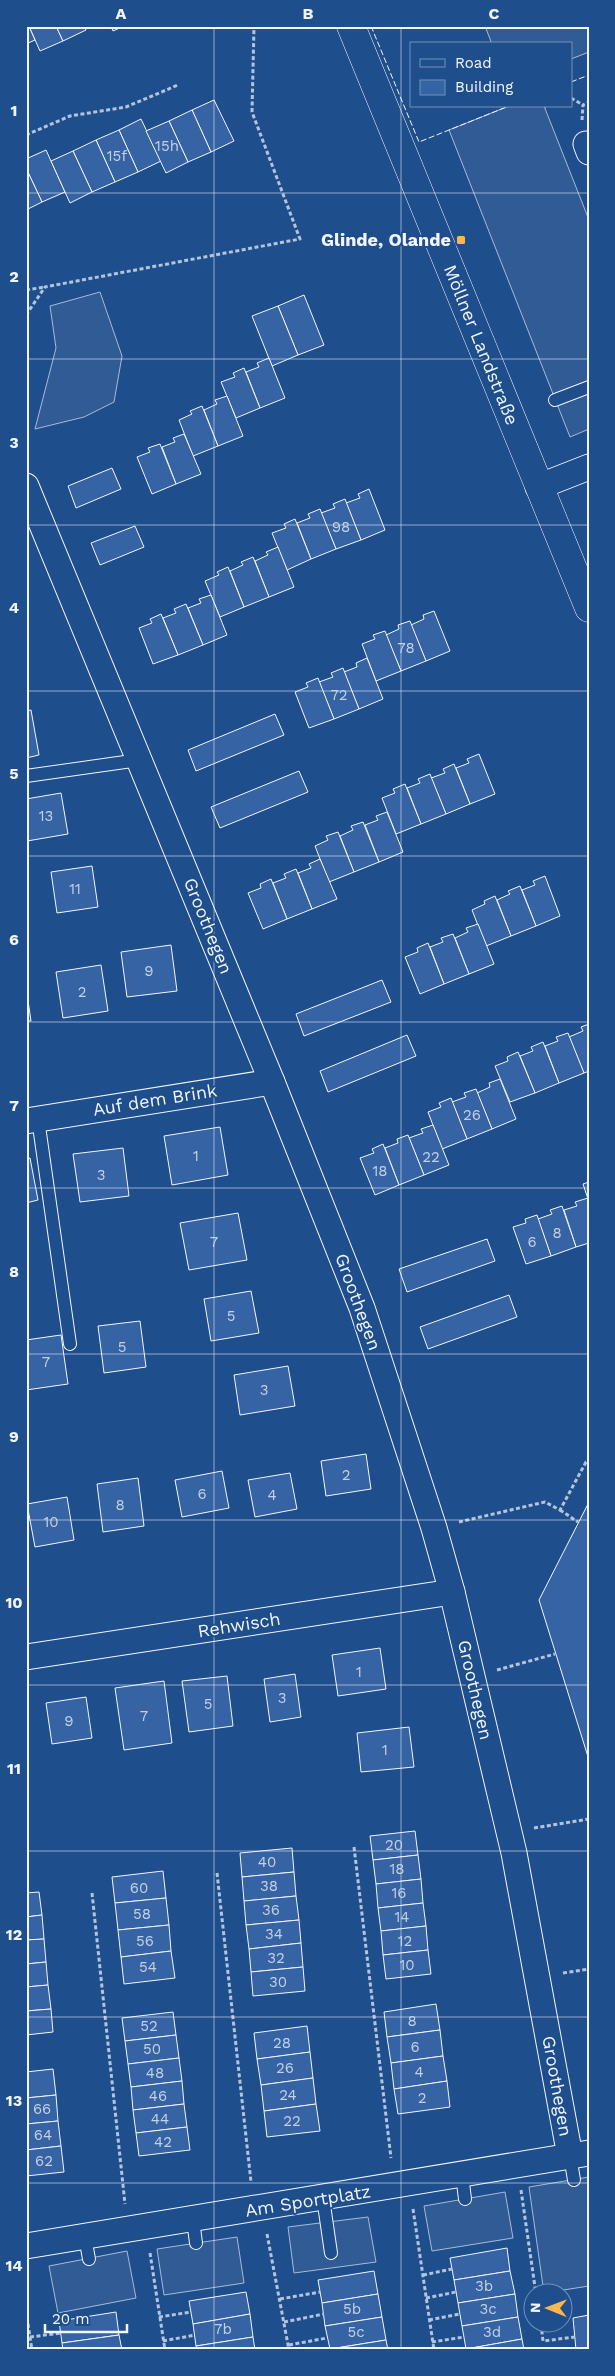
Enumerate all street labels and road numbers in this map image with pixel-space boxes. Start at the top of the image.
street label: Möllner Landstraße [440,262,523,428]
street label: Groothegen [180,875,237,977]
street label: Auf dem Brink [91,1079,219,1120]
street label: Groothegen [331,1250,386,1353]
street label: Rehwisch [196,1608,282,1641]
street label: Groothegen [454,1638,497,1742]
street label: Groothegen [538,2034,577,2138]
street label: Am Sportplatz [244,2180,372,2221]

